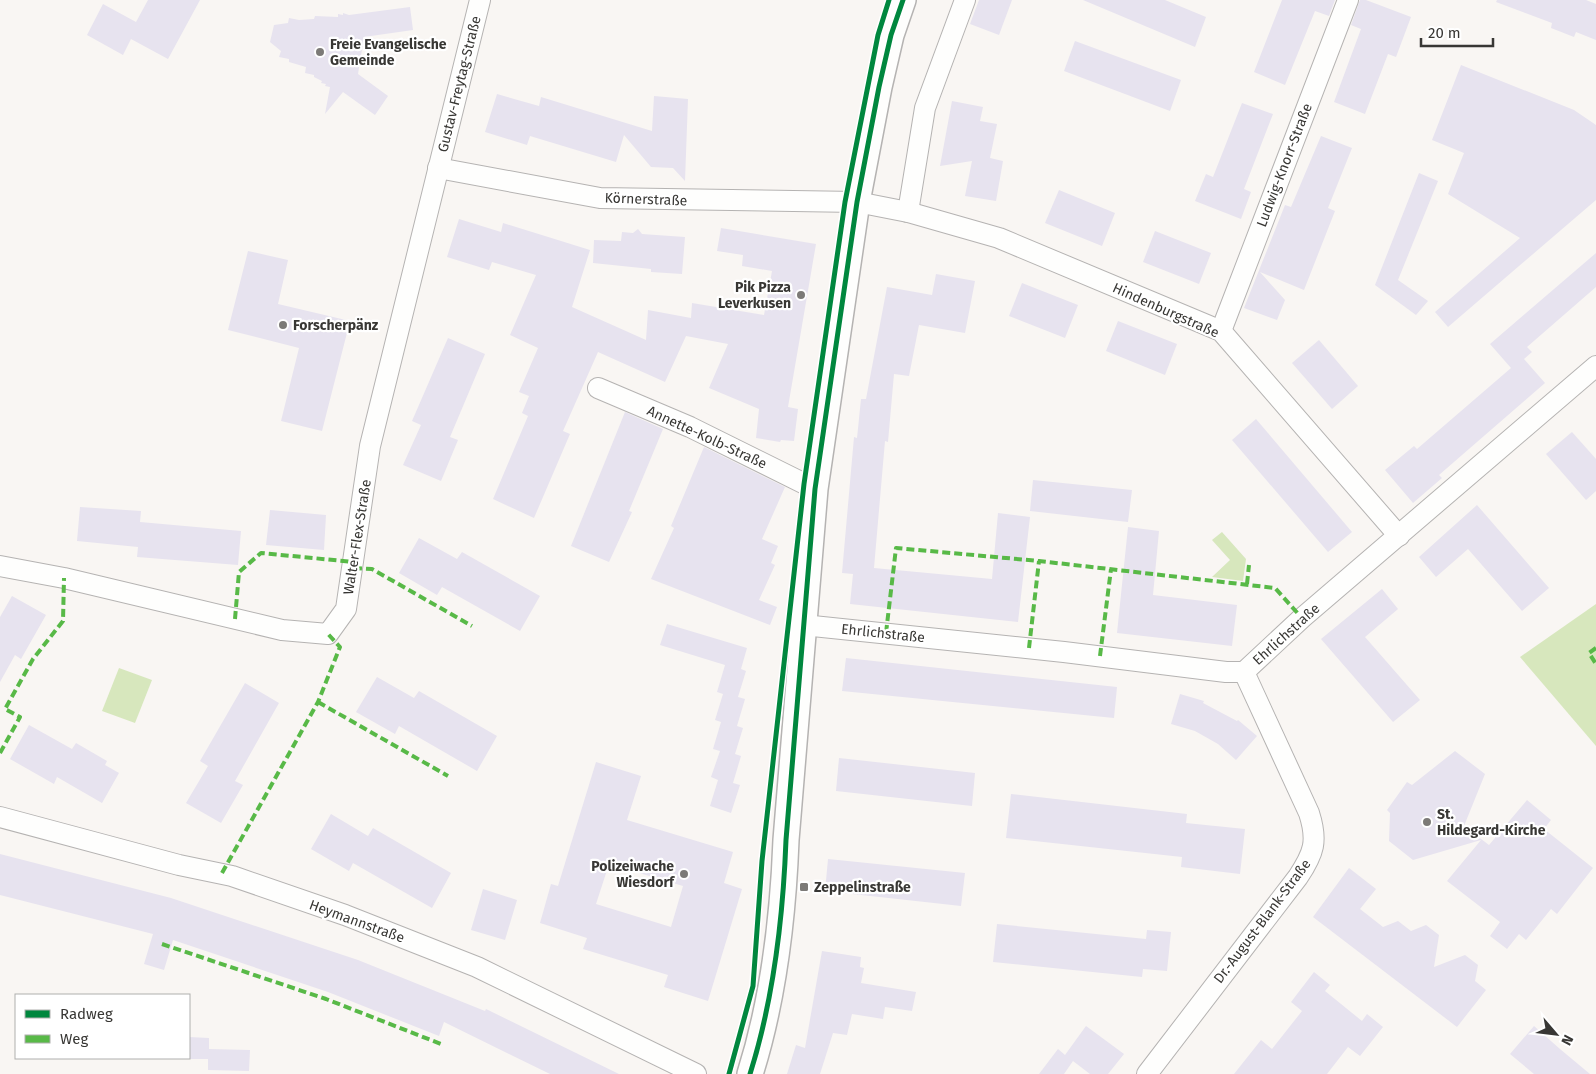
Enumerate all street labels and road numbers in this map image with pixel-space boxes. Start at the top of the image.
street label: Gustav-Freytag-Straße [434,14,485,154]
street label: Ludwig-Knorr-Straße [1253,101,1316,229]
street label: Körnerstraße [604,190,688,209]
street label: Hindenburgstraße [1110,279,1222,342]
street label: Annette-Kolb-Straße [644,402,769,473]
street label: Walter-Flex-Straße [340,478,375,596]
street label: Ehrlichstraße [1249,600,1323,669]
street label: Ehrlichstraße [840,621,926,646]
street label: Dr.-August-Blank-Straße [1210,856,1315,987]
street label: Heymannstraße [307,896,407,947]

